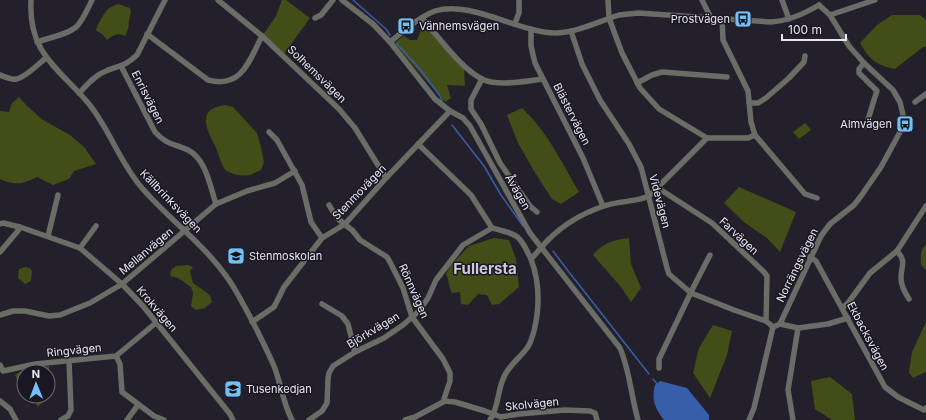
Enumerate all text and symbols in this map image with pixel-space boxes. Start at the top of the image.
bus stop icon: Prostvägen [733,9,753,29]
place label: Prostvägen [671,12,730,26]
bus stop icon: Vänhemsvägen [396,16,416,36]
scale bar [782,16,846,42]
place label: Vänhemsvägen [419,19,499,33]
text: 100 m [788,22,822,37]
street label: Solhemsvägen [285,42,349,106]
street label: Enrisvägen [129,68,167,126]
street label: Blästervägen [550,81,594,147]
bus stop icon: Almvägen [895,114,915,134]
place label: Almvägen [840,117,892,131]
street label: Stenmovägen [329,161,389,223]
street label: Källbrinksvägen [137,166,205,236]
street label: Åvägen [502,172,534,212]
street label: Videvägen [646,173,674,229]
street label: Farvägen [716,214,762,258]
street label: Mellanvägen [116,224,176,278]
street label: Norrängsvägen [773,226,821,304]
school or university icon: Stenmoskolan [226,246,246,266]
place label: Stenmoskolan [249,249,322,263]
district label: Fullersta [453,259,517,278]
street label: Rönnvägen [396,262,432,320]
street label: Krokvägen [133,283,181,335]
street label: Ekbacksvägen [844,299,892,373]
street label: Björkvägen [344,309,402,351]
street label: Ringvägen [46,340,102,360]
north arrow [16,364,56,404]
text: N [32,367,40,381]
school or university icon: Tusenkedjan [223,379,243,399]
place label: Tusenkedjan [246,382,312,396]
street label: Skolvägen [504,394,560,414]

